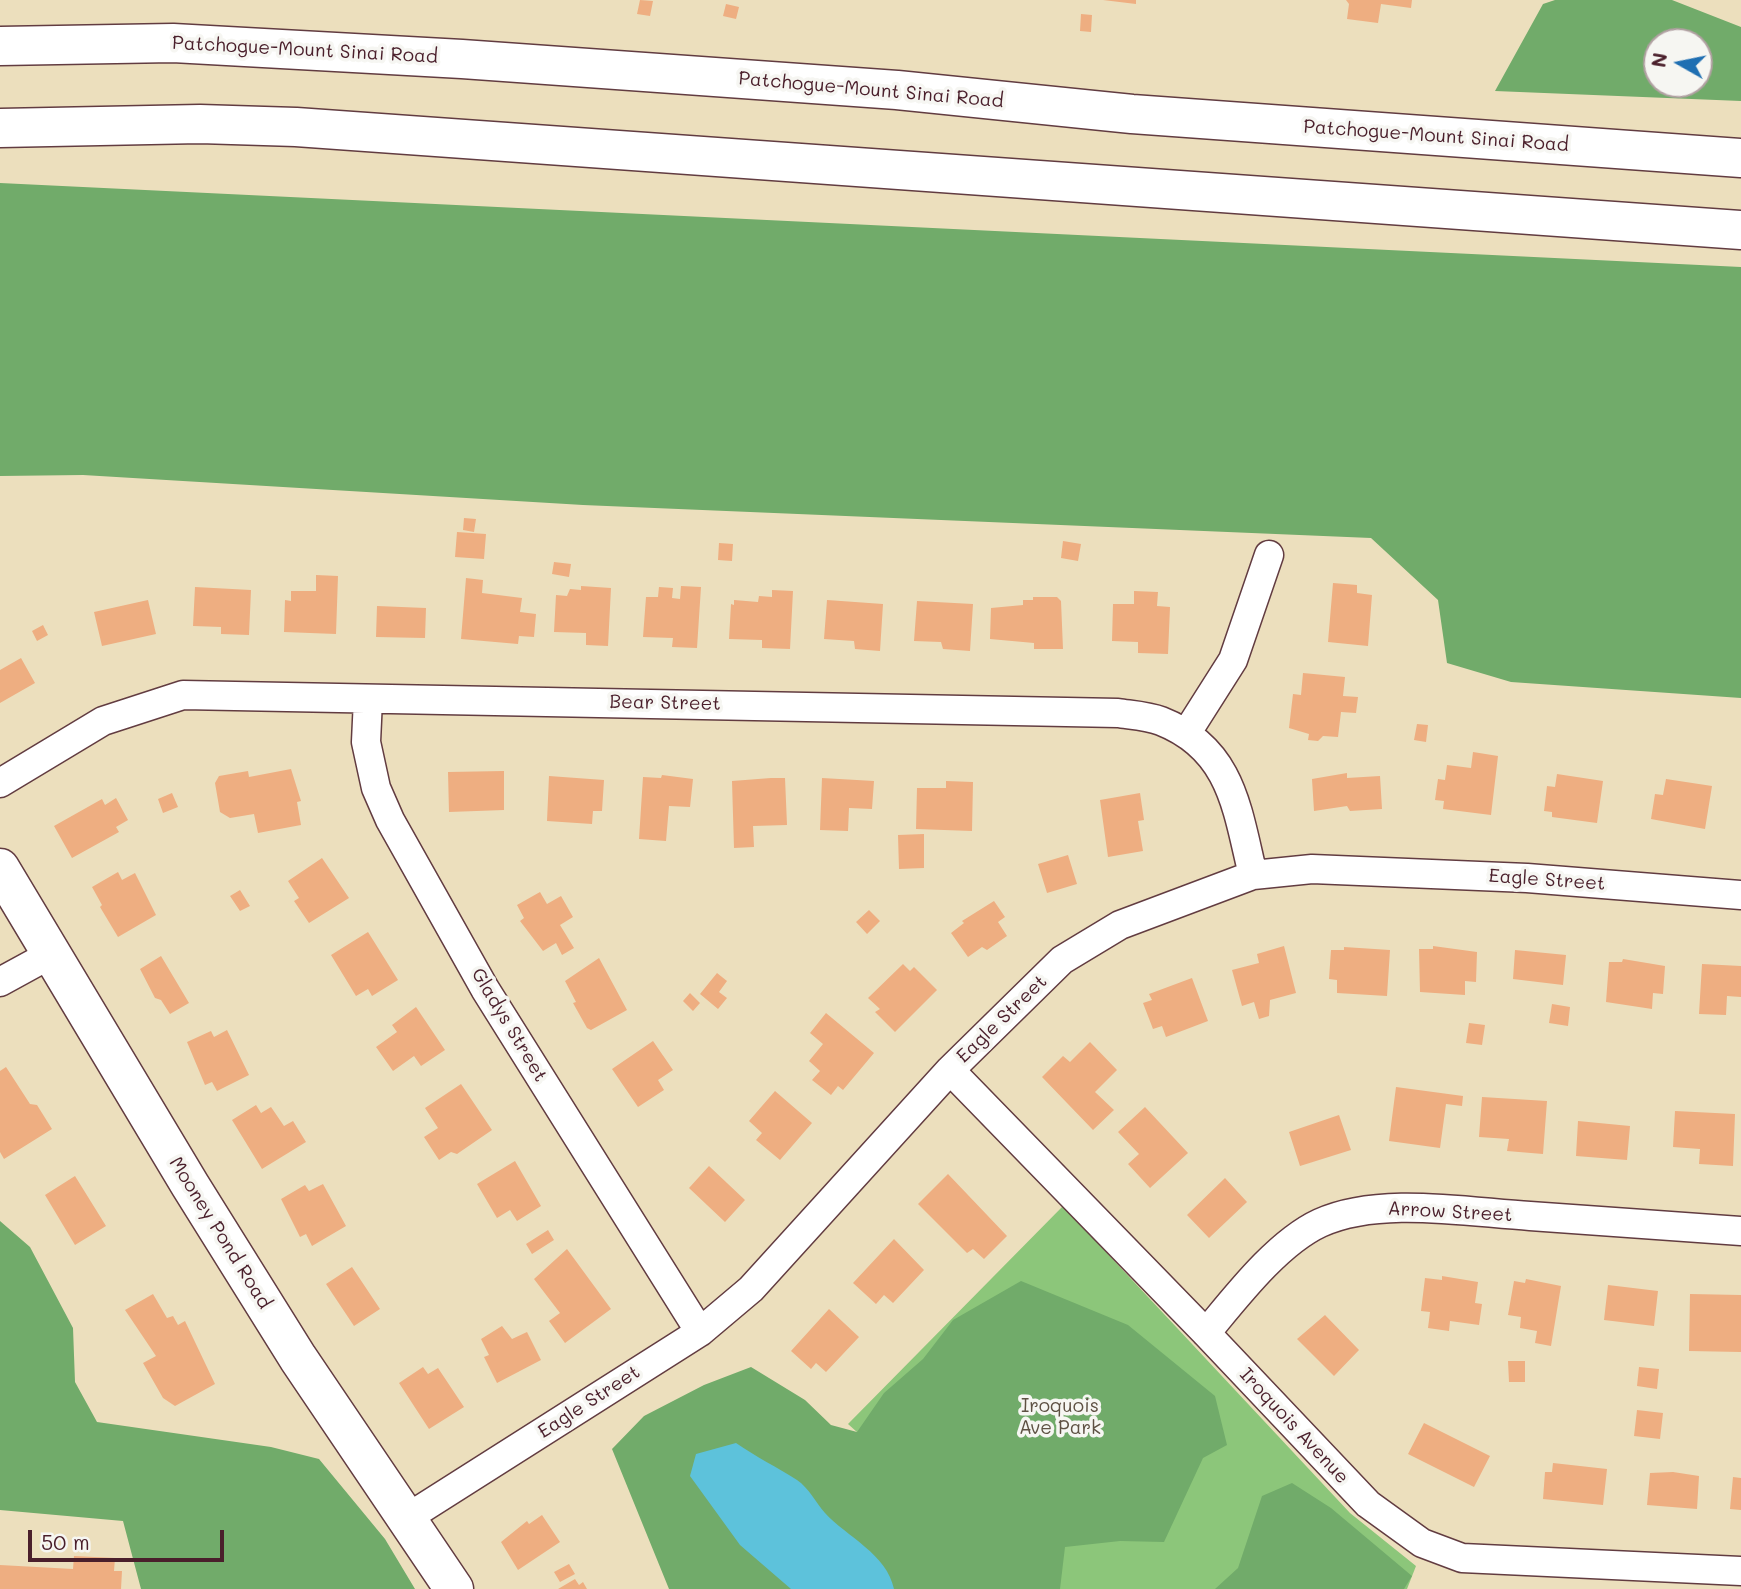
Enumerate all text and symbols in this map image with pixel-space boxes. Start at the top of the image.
north arrow [1643,28,1713,98]
street label: Patchogue-Mount Sinai Road [172,32,438,68]
text: N [1645,51,1672,69]
street label: Patchogue-Mount Sinai Road [738,67,1004,113]
street label: Patchogue-Mount Sinai Road [1303,115,1569,157]
street label: Bear Street [609,691,721,715]
street label: Eagle Street [1488,865,1606,895]
street label: Gladys Street [466,964,552,1086]
street label: Eagle Street [952,970,1052,1068]
street label: Mooney Pond Road [164,1153,276,1313]
street label: Arrow Street [1387,1197,1513,1227]
street label: Eagle Street [534,1361,644,1443]
street label: Iroquois Avenue [1235,1363,1353,1489]
park label: Iroquois Ave Park [1019,1395,1101,1439]
scale bar [32,1516,228,1560]
text: 50 m [41,1528,90,1555]

